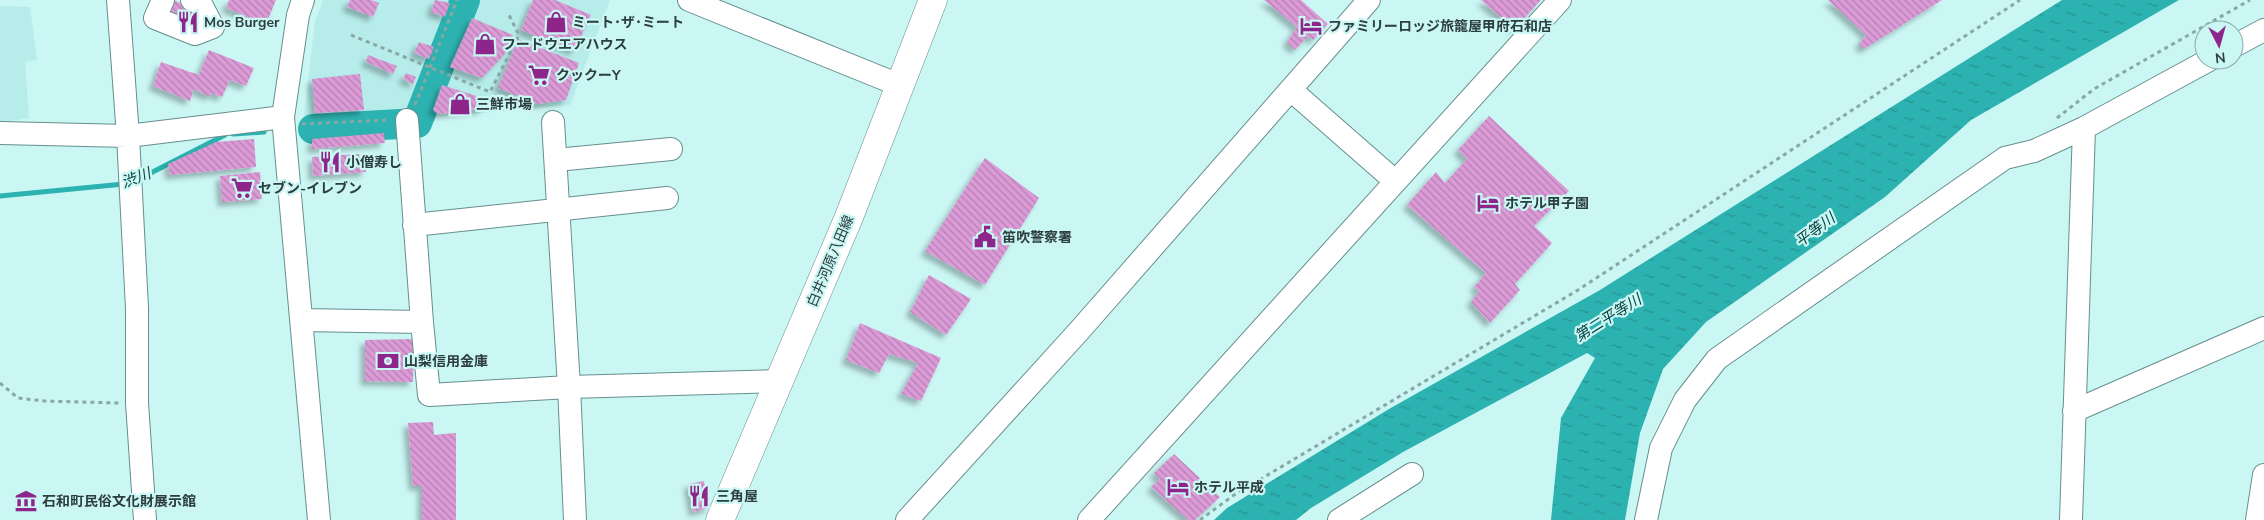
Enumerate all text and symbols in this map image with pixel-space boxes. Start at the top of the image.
restaurant icon: Mos Burger [175,9,201,35]
shop icon: ミート･ザ･ミート [543,9,569,35]
place label: Mos Burger [204,13,280,32]
place label: ミート･ザ･ミート [572,13,684,32]
hotel icon: ファミリーロッジ旅籠屋甲府石和店 [1298,13,1324,39]
place label: ファミリーロッジ旅籠屋甲府石和店 [1328,17,1552,36]
north arrow [2194,20,2244,70]
shop icon: フードウエアハウス [472,31,498,57]
place label: フードウエアハウス [502,35,627,54]
text: N [2214,47,2227,67]
supermarket icon: クックーY [526,62,552,88]
place label: クックーY [556,66,621,85]
shop icon: 三鮮市場 [447,91,473,117]
place label: 三鮮市場 [476,95,532,114]
restaurant icon: 小僧寿し [317,149,343,175]
place label: 小僧寿し [346,153,402,172]
water label: 渋川 [118,163,155,193]
supermarket icon: セブン-イレブン [229,175,255,201]
place label: セブン-イレブン [258,179,362,198]
hotel icon: ホテル甲子園 [1475,190,1501,216]
place label: ホテル甲子園 [1505,194,1589,213]
water label: 平等川 [1791,207,1841,252]
street label: 白井河原八田線 [803,212,858,310]
public building icon: 笛吹警察署 [972,224,998,250]
place label: 笛吹警察署 [1002,228,1072,247]
water label: 第二平等川 [1571,289,1647,346]
bank icon: 山梨信用金庫 [375,348,401,374]
place label: 山梨信用金庫 [404,352,488,371]
hotel icon: ホテル平成 [1165,474,1191,500]
place label: ホテル平成 [1194,478,1264,497]
restaurant icon: 三角屋 [686,483,712,509]
place label: 三角屋 [716,487,758,506]
museum icon: 石和町民俗文化財展示館 [13,488,39,514]
place label: 石和町民俗文化財展示館 [42,492,196,511]

